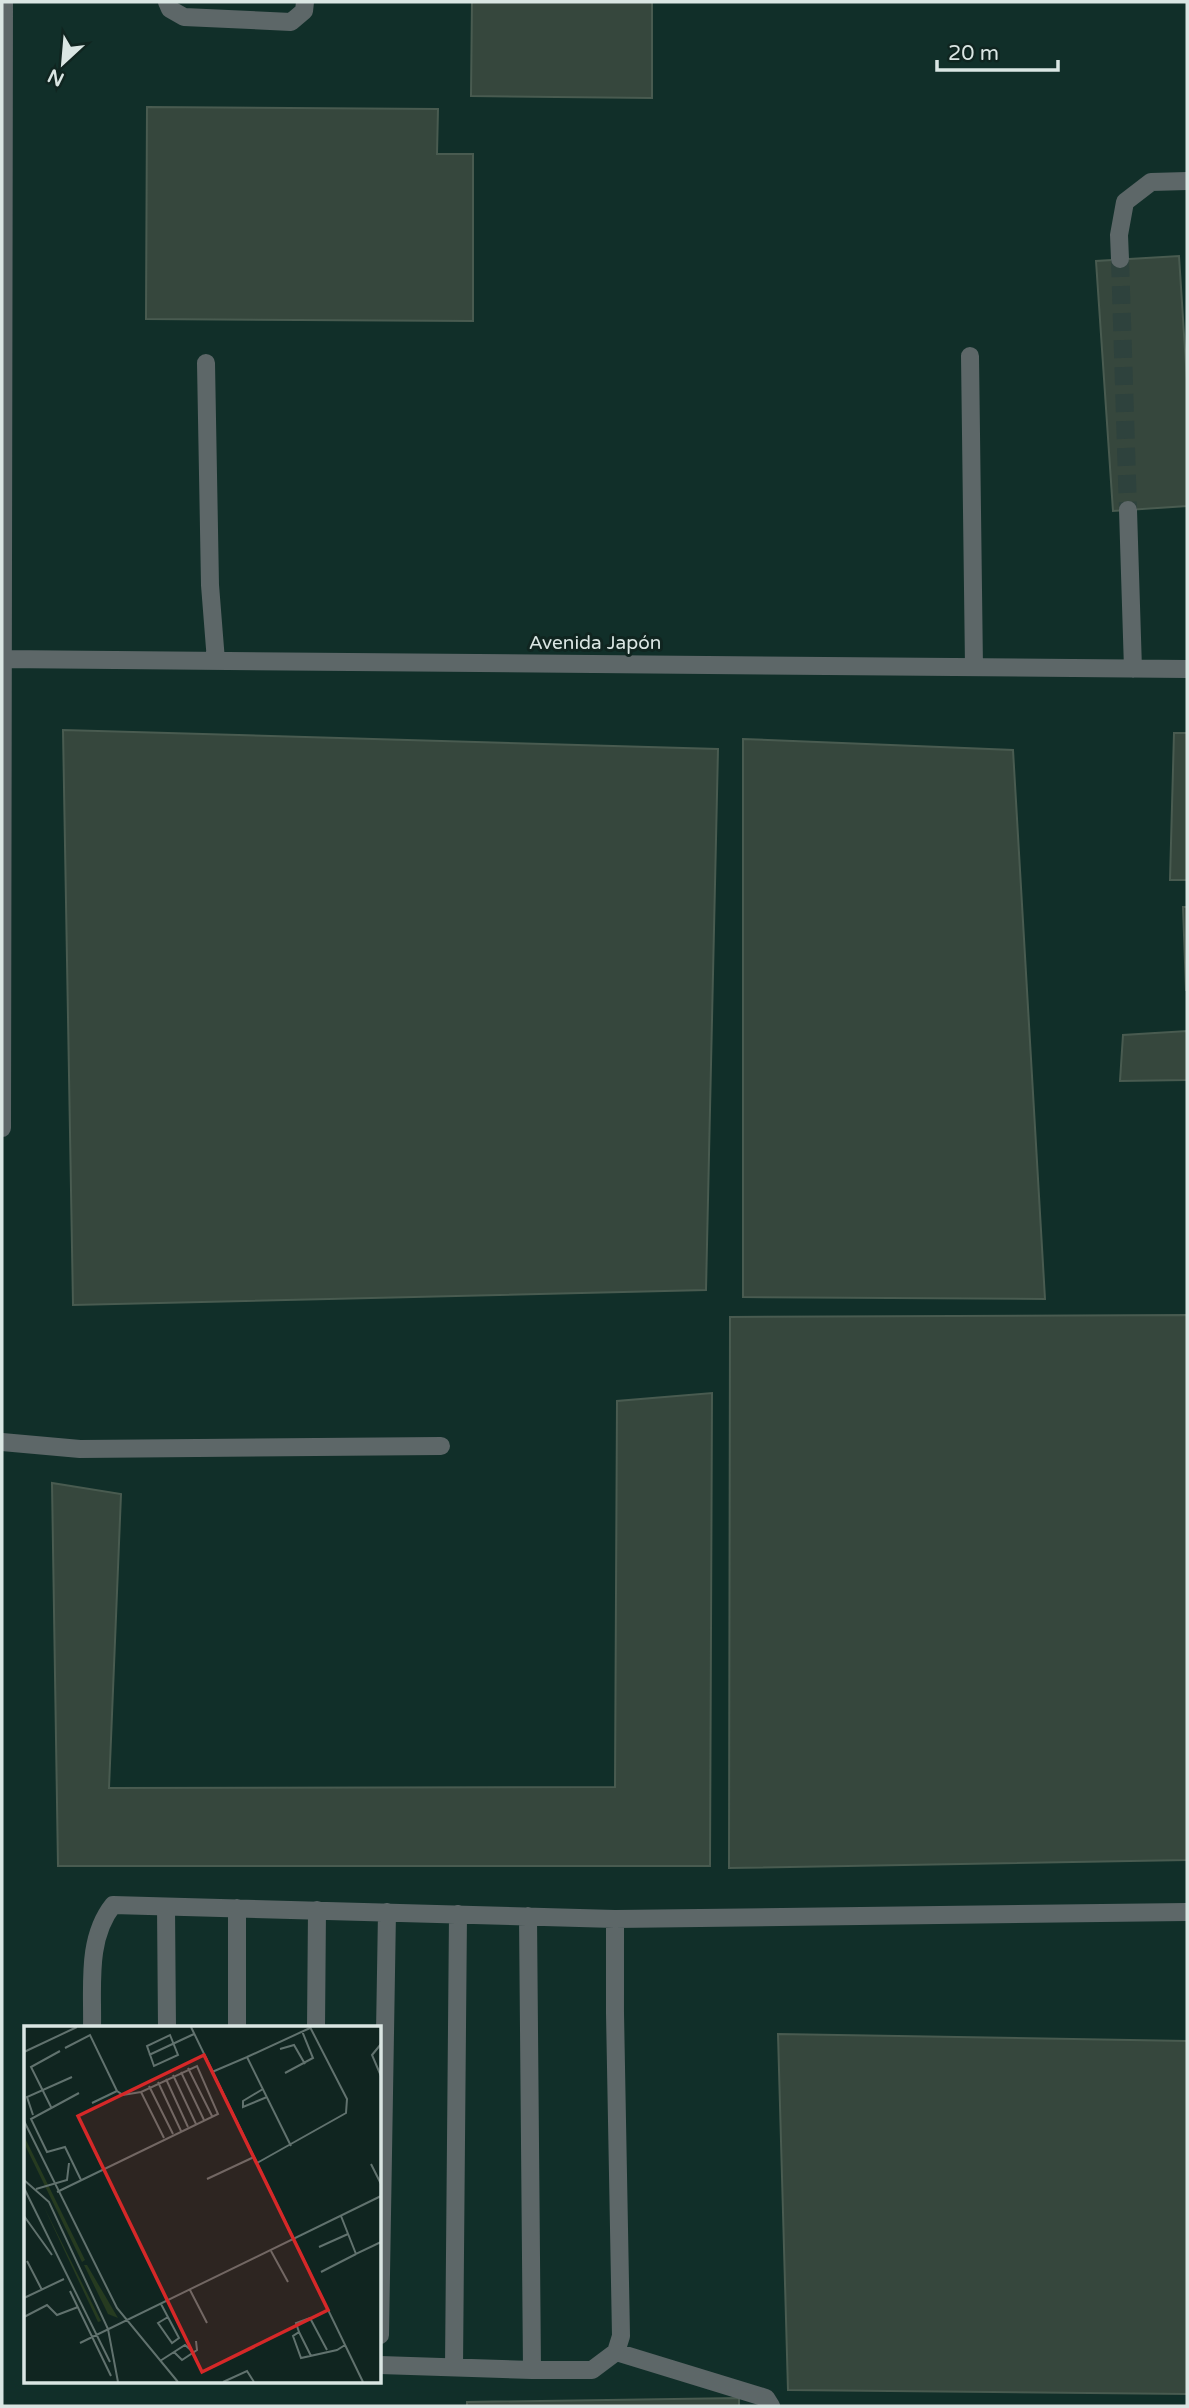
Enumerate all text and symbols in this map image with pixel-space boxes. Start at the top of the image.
north arrow [28,28,98,98]
scale bar [937,28,1058,72]
text: 20 m [948,41,999,66]
text: N [44,64,68,91]
street label: Avenida Japón [529,632,661,654]
inset map [24,2026,382,2384]

